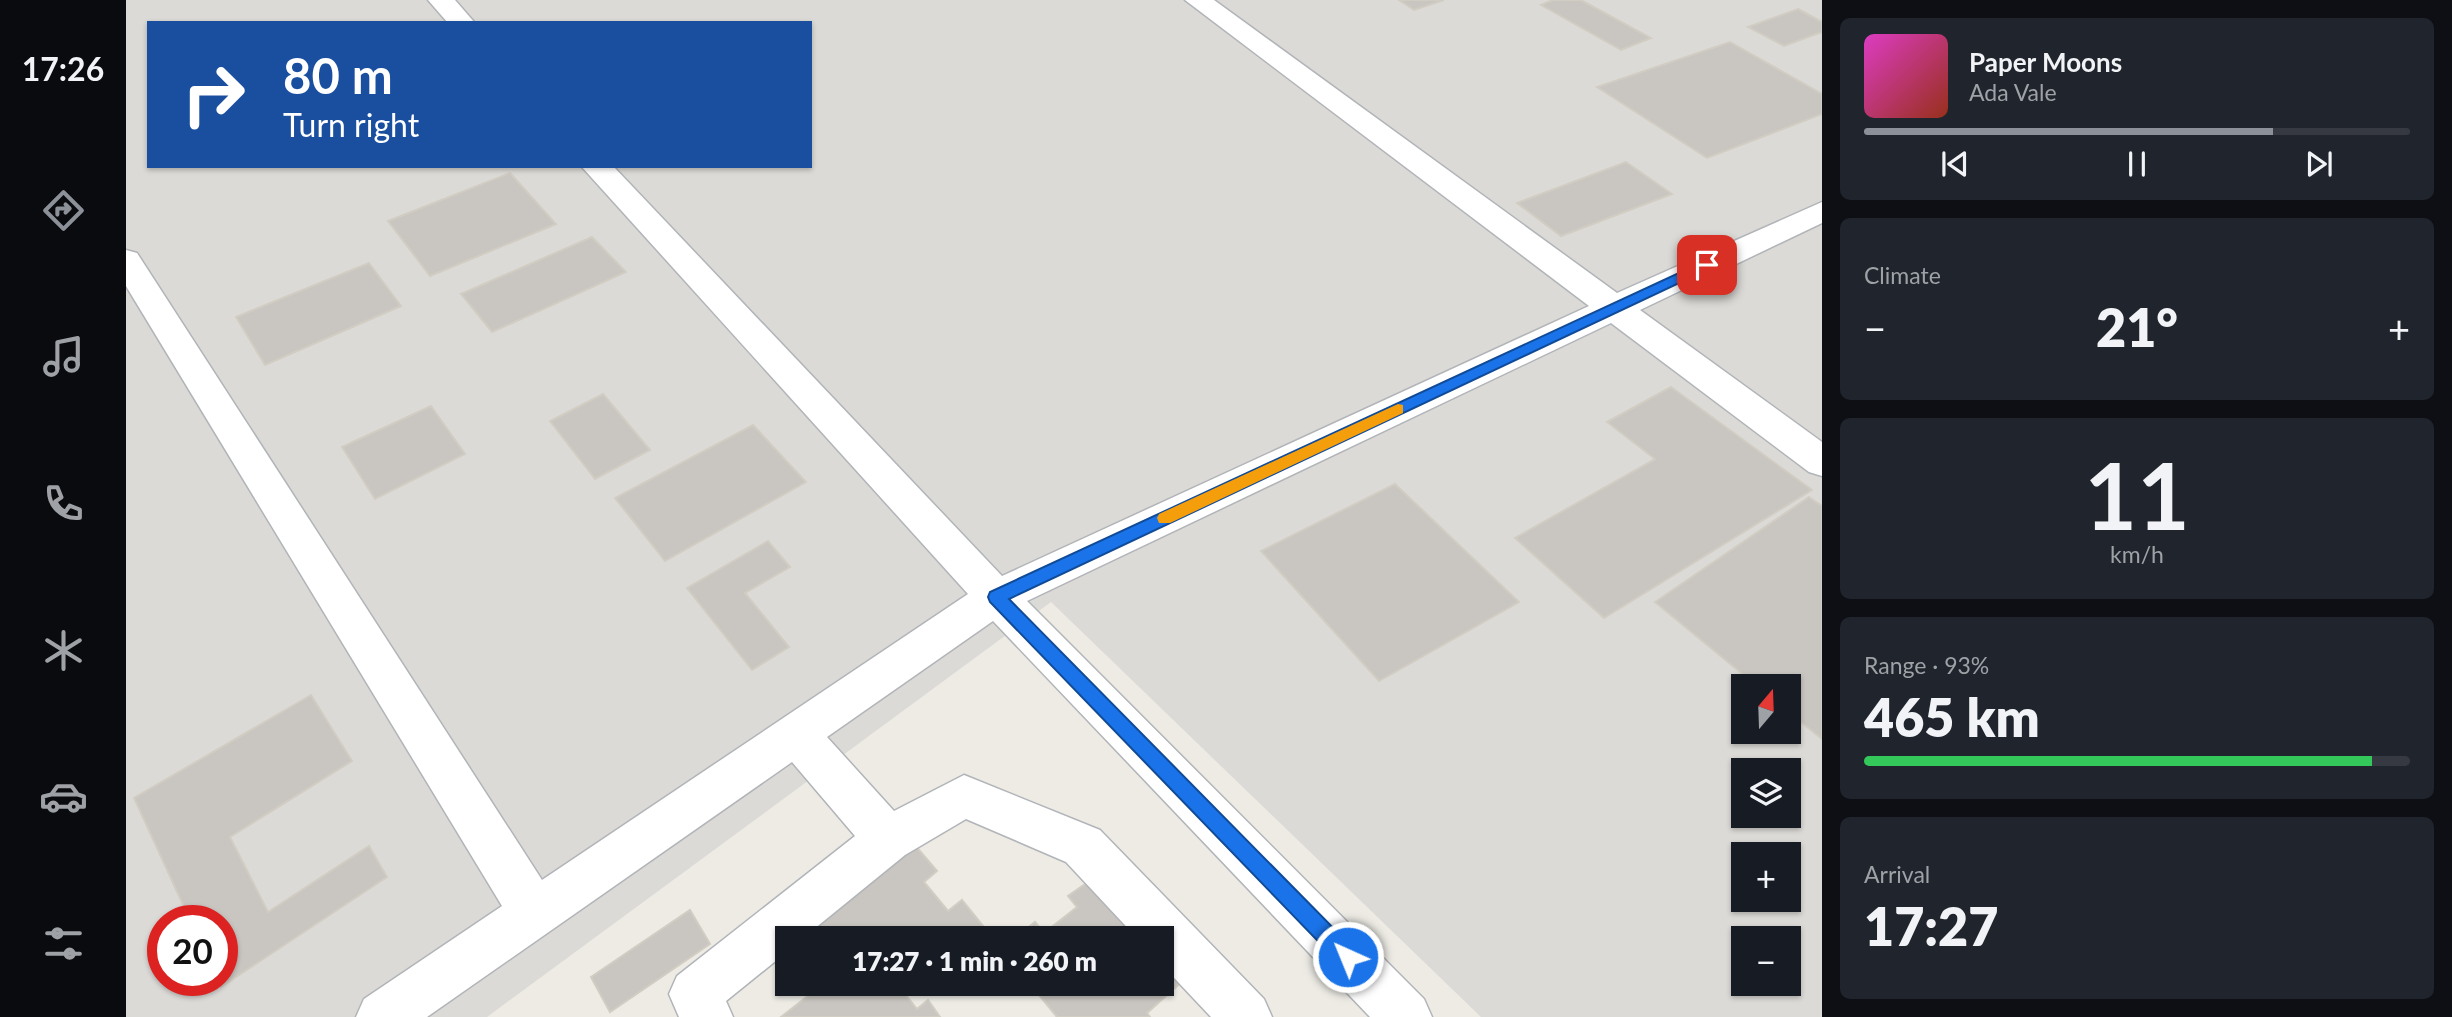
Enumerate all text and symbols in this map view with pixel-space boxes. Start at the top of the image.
text: 80 m [283,46,393,104]
text: Paper Moons [1969,46,2122,78]
text: 17:26 [22,49,104,88]
icon: right [168,49,259,140]
text: Ada Vale [1969,78,2057,106]
text: Turn right [283,105,419,144]
icon: previous [1936,145,1974,183]
icon: pause [2118,145,2156,183]
icon: next [2300,145,2338,183]
icon: directions [39,186,88,235]
pin [1677,235,1737,295]
icon: arrive [1688,246,1726,284]
text: Climate [1864,261,1941,289]
text: 21° [2096,296,2178,358]
text: − [1864,305,1886,351]
text: + [2388,305,2410,351]
icon: music [39,332,88,381]
text: 11 [2084,440,2190,549]
icon: phone [39,479,88,528]
text: km/h [2110,540,2164,568]
icon: climate [39,626,88,675]
text: Range · 93% [1864,651,1989,679]
north arrow [1731,674,1801,744]
map controls [1731,674,1801,996]
text: 465 km [1864,686,2040,748]
button: layers [1731,758,1801,828]
icon: car [39,772,88,821]
button: + [1731,842,1801,912]
text: Arrival [1864,860,1930,888]
text: 17:27 [1864,895,1998,957]
speed limit sign: 20 [147,905,238,996]
icon: filters [39,919,88,968]
position arrow [1311,920,1385,994]
button: − [1731,926,1801,996]
text: 17:27 · 1 min · 260 m [852,945,1097,977]

